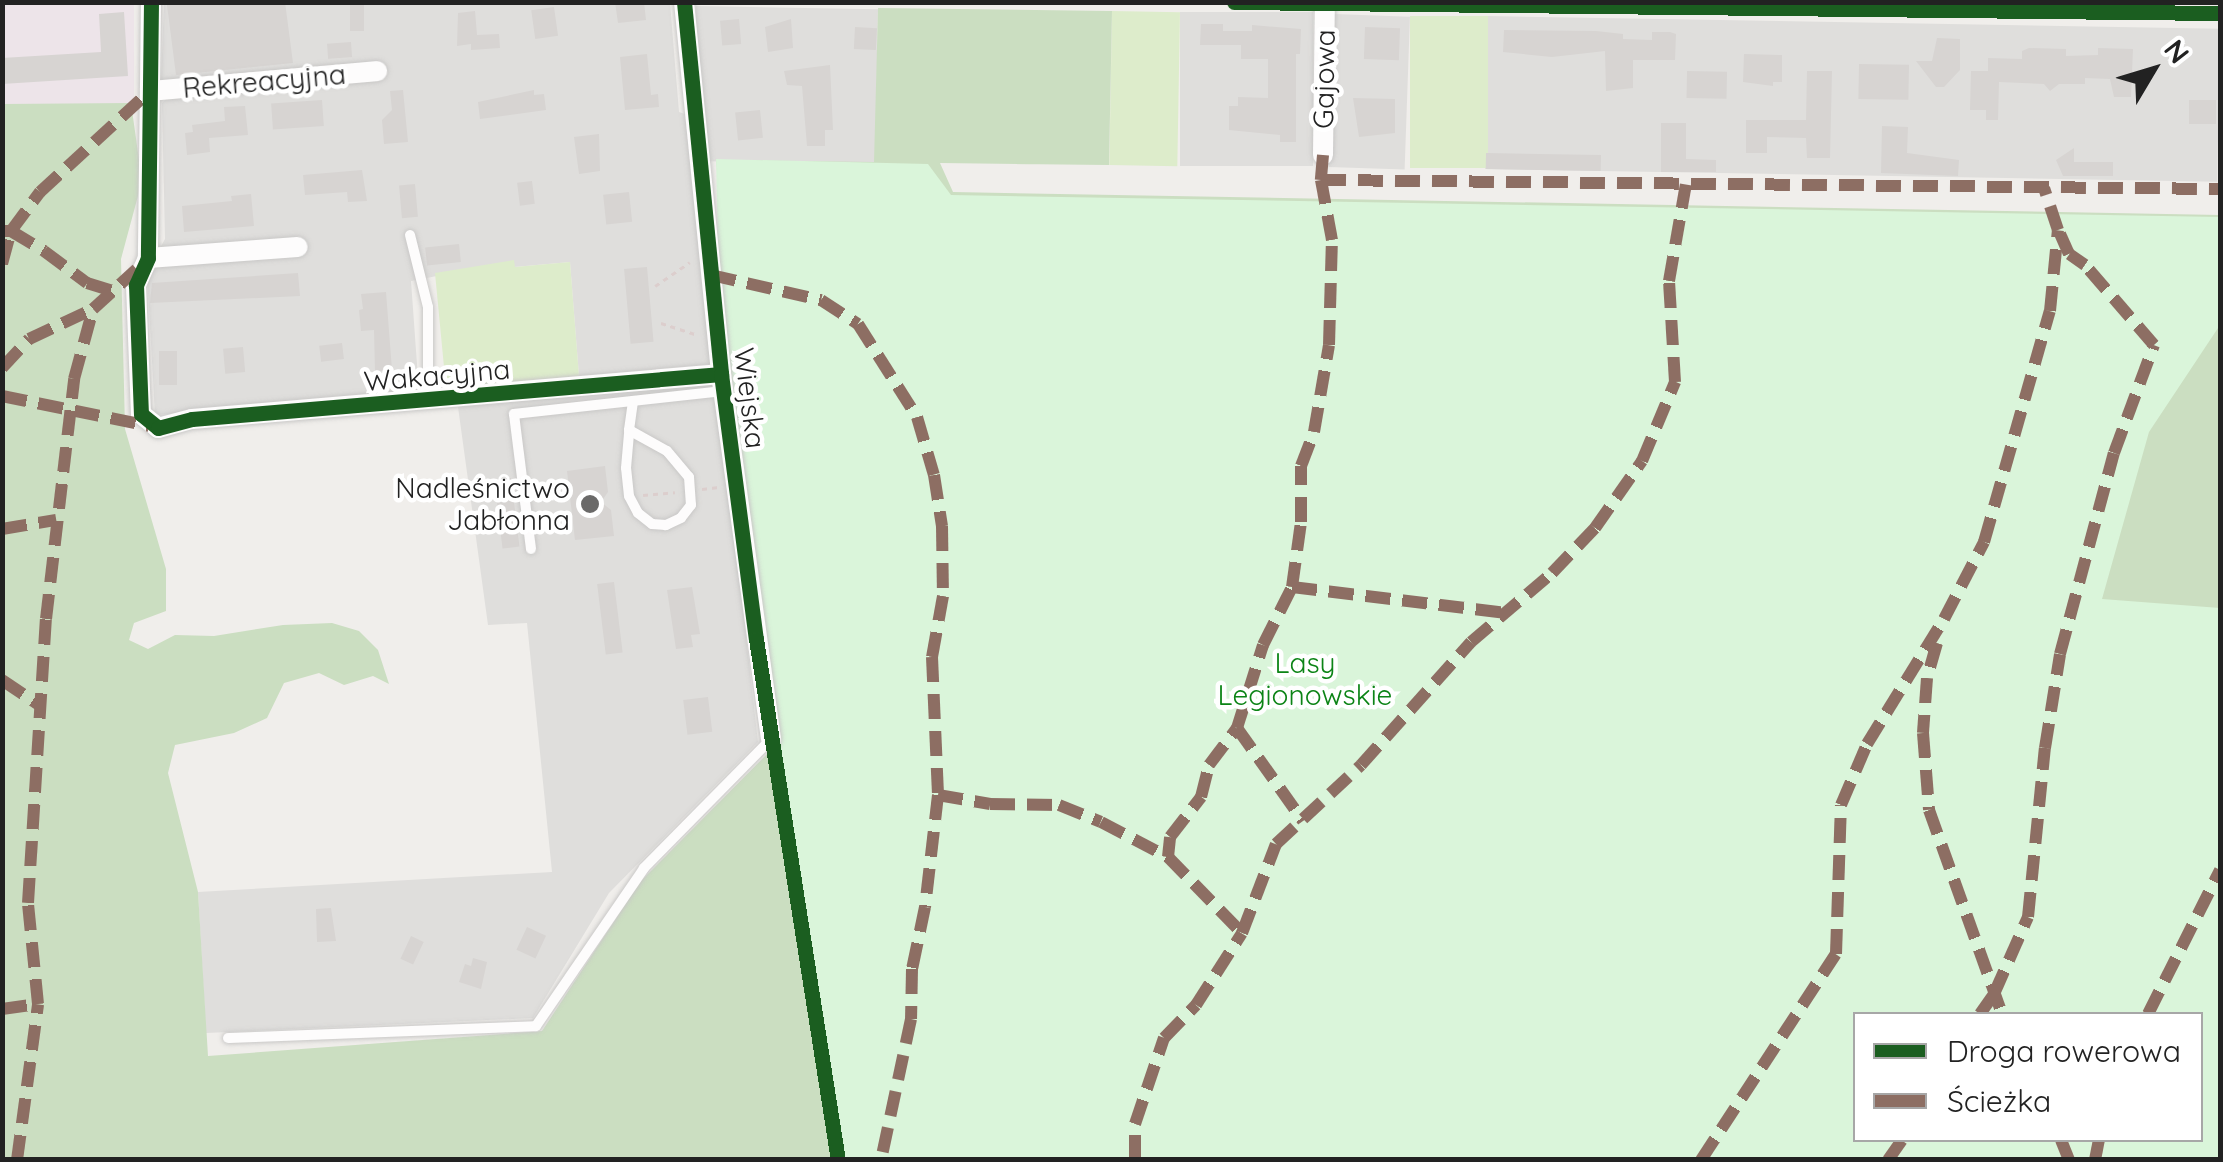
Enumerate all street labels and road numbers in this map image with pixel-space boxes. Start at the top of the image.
street label: Gajowa [1306,29,1342,129]
street label: Rekreacyjna [181,57,347,105]
street label: Wiejska [727,346,773,450]
street label: Wakacyjna [362,352,512,398]

